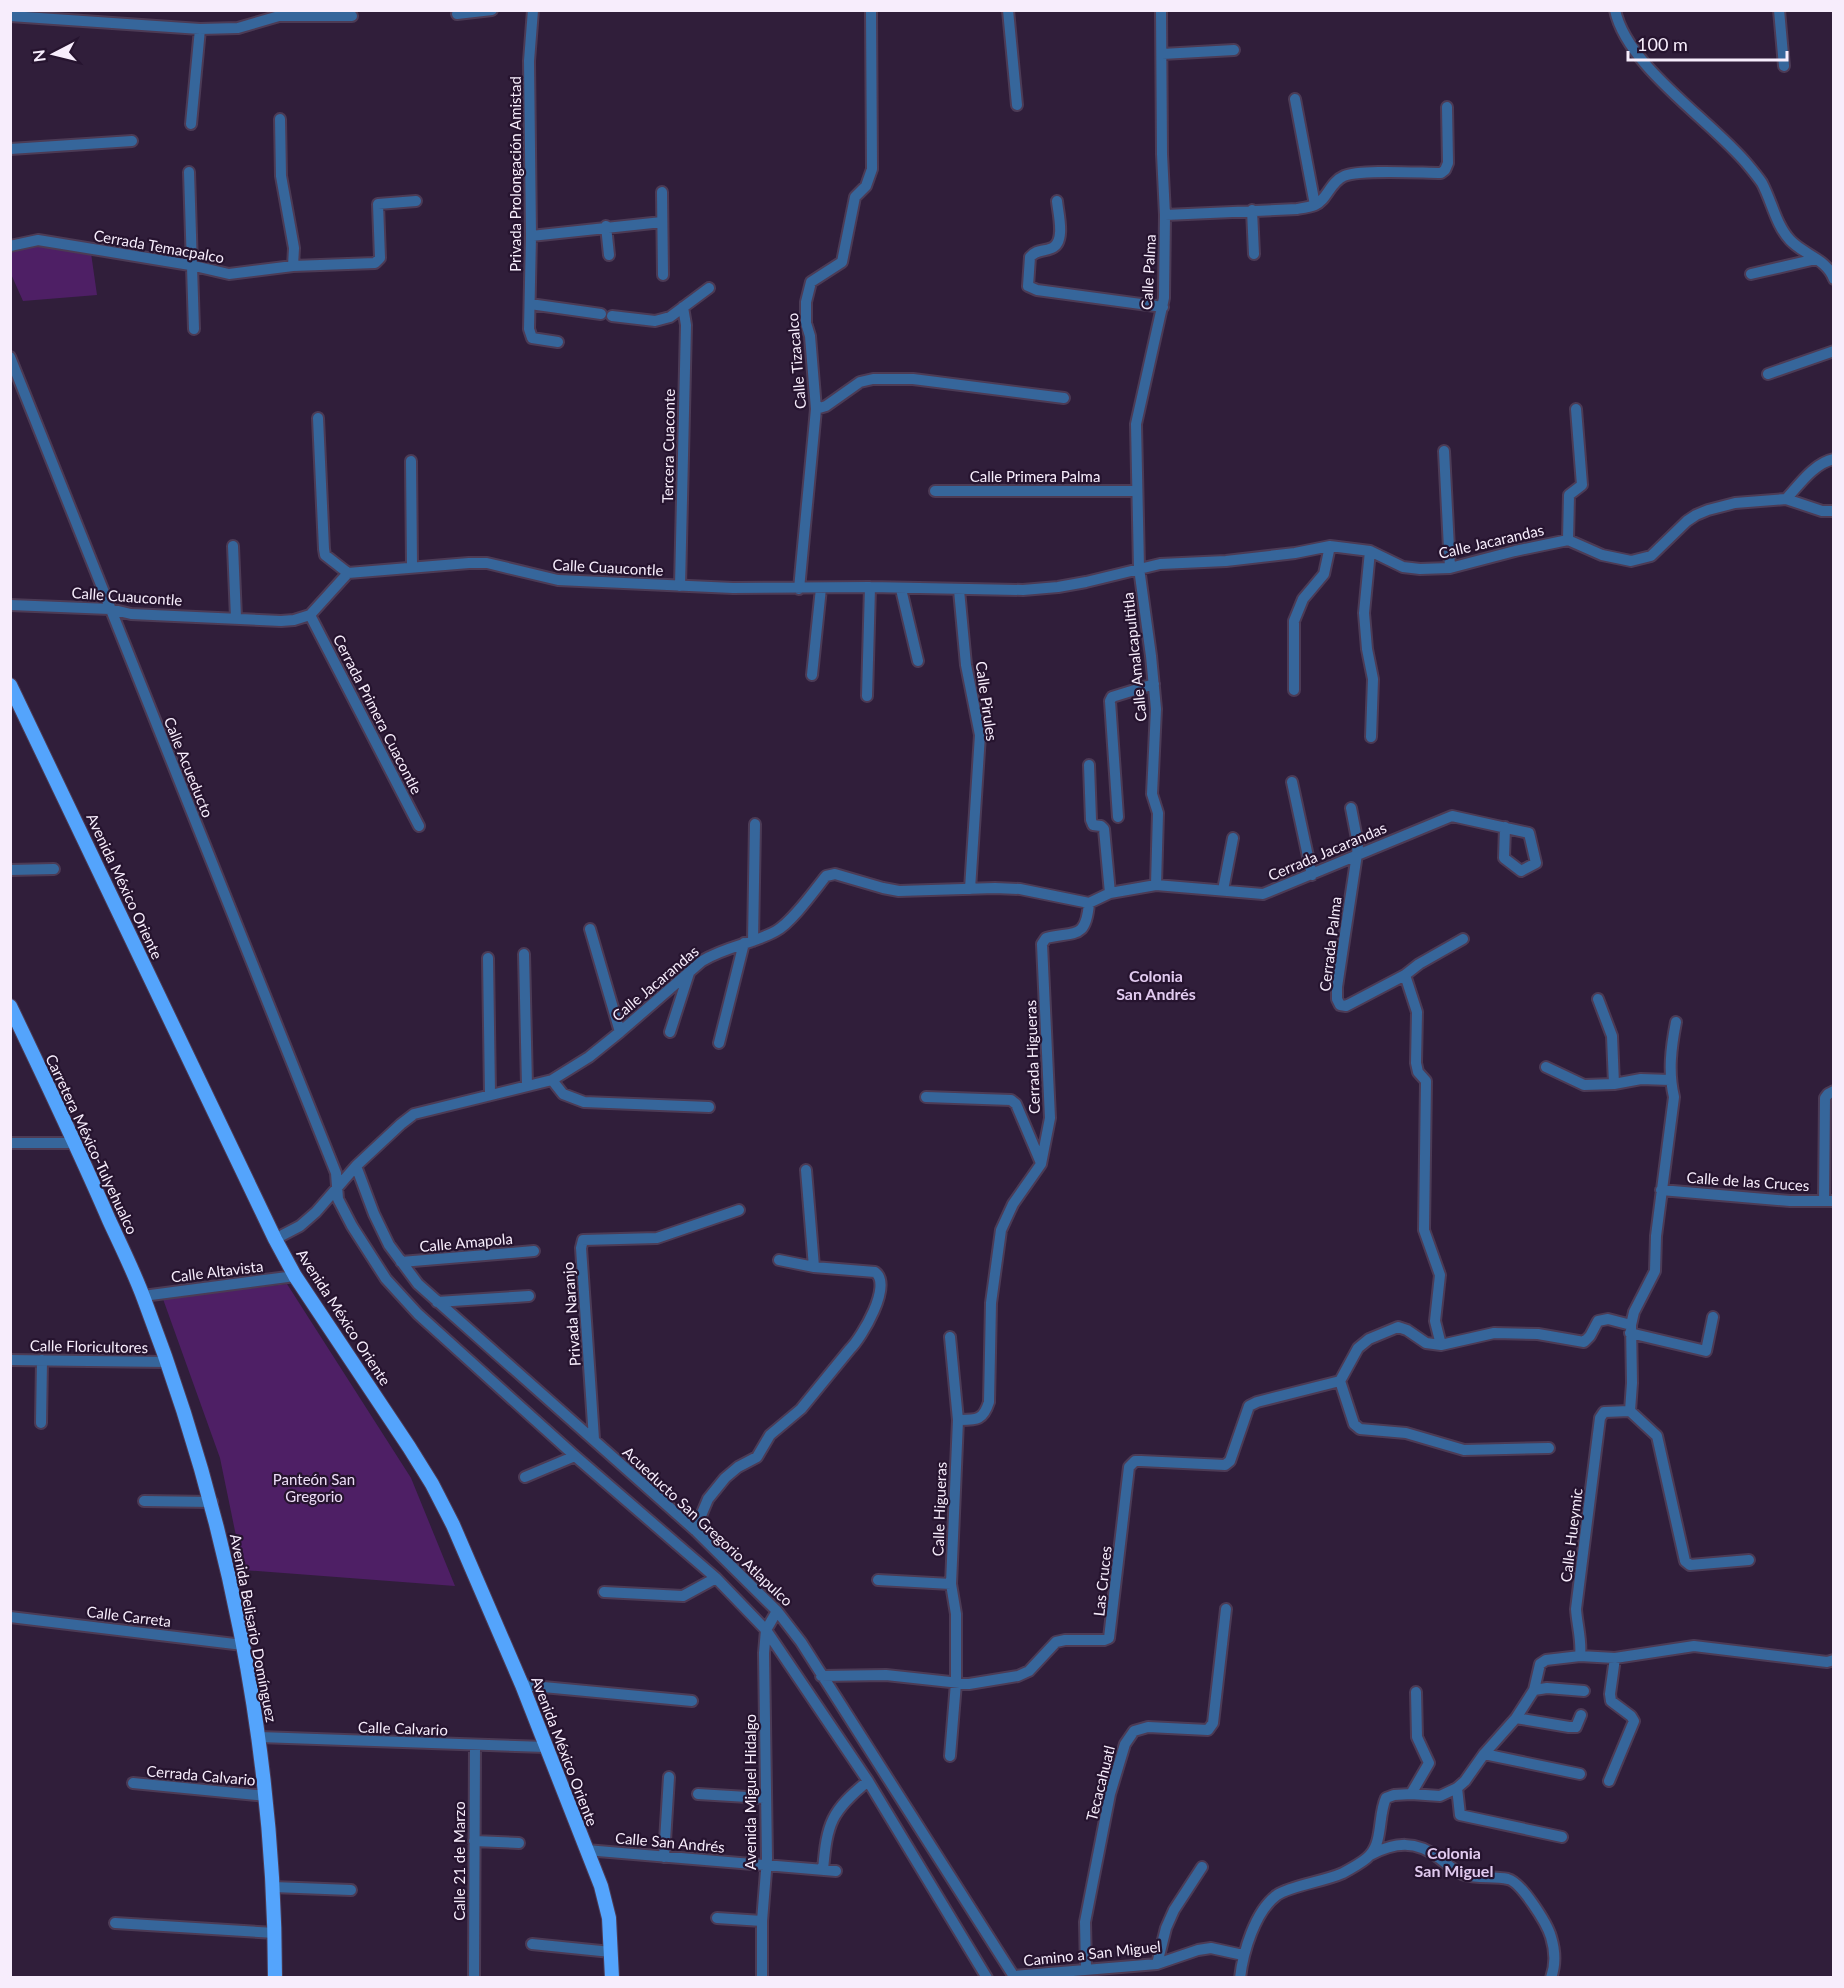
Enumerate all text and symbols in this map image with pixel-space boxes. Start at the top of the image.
north arrow [24,24,84,84]
scale bar [1628,24,1787,62]
text: 100 m [1637,33,1688,55]
text: N [28,49,49,63]
street label: Privada Prolongación Amistad [506,76,524,272]
street label: Cerrada Temacpalco [92,226,226,266]
street label: Calle Palma [1137,234,1159,310]
street label: Calle Tizacalco [783,312,809,410]
street label: Tercera Cuaconte [658,389,678,503]
street label: Calle Primera Palma [970,467,1100,485]
street label: Calle Jacarandas [1437,520,1545,562]
street label: Calle Cuaucontle [552,555,664,579]
street label: Calle Cuaucontle [71,583,183,609]
street label: Calle Amalcapultitla [1118,592,1150,722]
street label: Cerrada Primera Cuacontle [330,631,426,797]
street label: Calle Pirules [972,660,1002,742]
street label: Calle Acueducto [161,714,217,820]
street label: Avenida México Oriente [83,810,167,962]
street label: Cerrada Jacarandas [1265,818,1389,884]
street label: Cerrada Palma [1315,896,1345,992]
street label: Calle Jacarandas [608,942,702,1024]
district label: Colonia San Andrés [1116,966,1196,1003]
street label: Cerrada Higueras [1021,1000,1043,1114]
street label: Carretera México-Tulyehualco [42,1051,142,1237]
street label: Calle de las Cruces [1686,1168,1810,1194]
street label: Calle Amapola [419,1229,513,1255]
street label: Avenida México Oriente [293,1245,395,1389]
street label: Calle Altavista [170,1256,264,1286]
street label: Privada Naranjo [558,1261,584,1367]
street label: Calle Floricultores [30,1336,148,1356]
street label: Acueducto San Gregorio Atlapulco [619,1442,797,1610]
street label: Calle Higueras [928,1461,950,1557]
park label: Panteón San Gregorio [273,1470,355,1505]
street label: Calle Hueymic [1556,1487,1586,1583]
street label: Avenida Belisario Domínguez [227,1532,281,1724]
street label: Las Cruces [1089,1545,1115,1617]
street label: Calle Carreta [86,1602,172,1630]
street label: Avenida México Oriente [528,1674,602,1829]
street label: Avenida Miguel Hidalgo [741,1714,759,1870]
street label: Calle Calvario [358,1717,448,1739]
street label: Tecacahuatl [1082,1743,1118,1823]
street label: Cerrada Calvario [146,1761,256,1789]
street label: Calle 21 de Marzo [450,1801,468,1921]
street label: Calle San Andrés [614,1828,726,1856]
district label: Colonia San Miguel [1415,1843,1493,1880]
street label: Camino a San Miguel [1022,1937,1162,1969]

